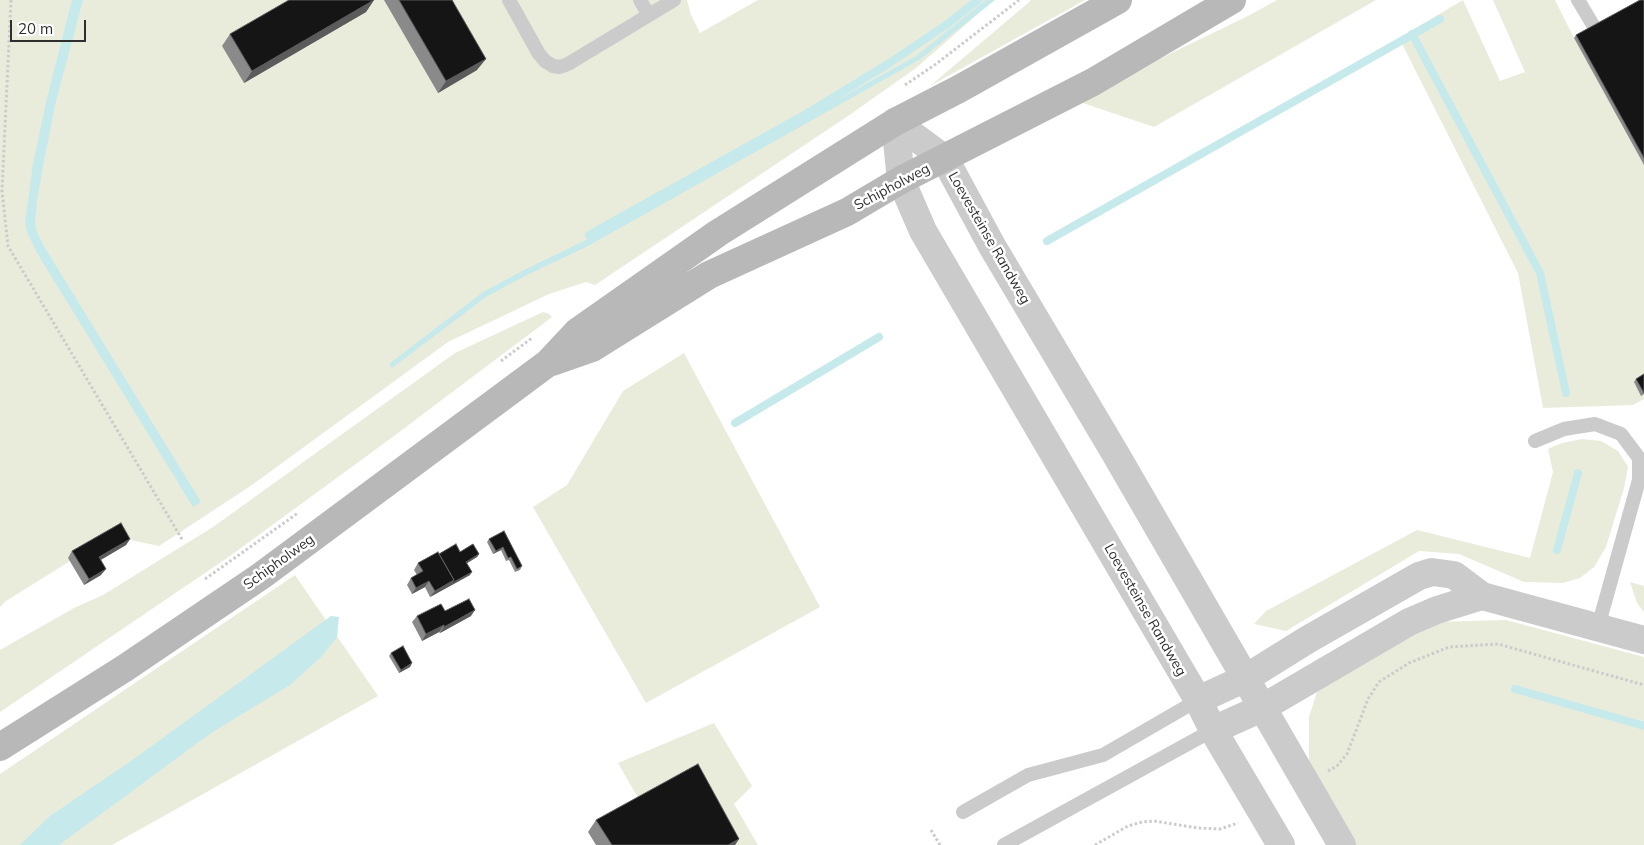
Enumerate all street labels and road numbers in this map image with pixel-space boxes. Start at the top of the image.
street label: Schipholweg [851,160,933,214]
street label: Loevesteinse Randweg [944,169,1034,307]
street label: Schipholweg [240,531,318,593]
street label: Loevesteinse Randweg [1100,541,1190,679]

